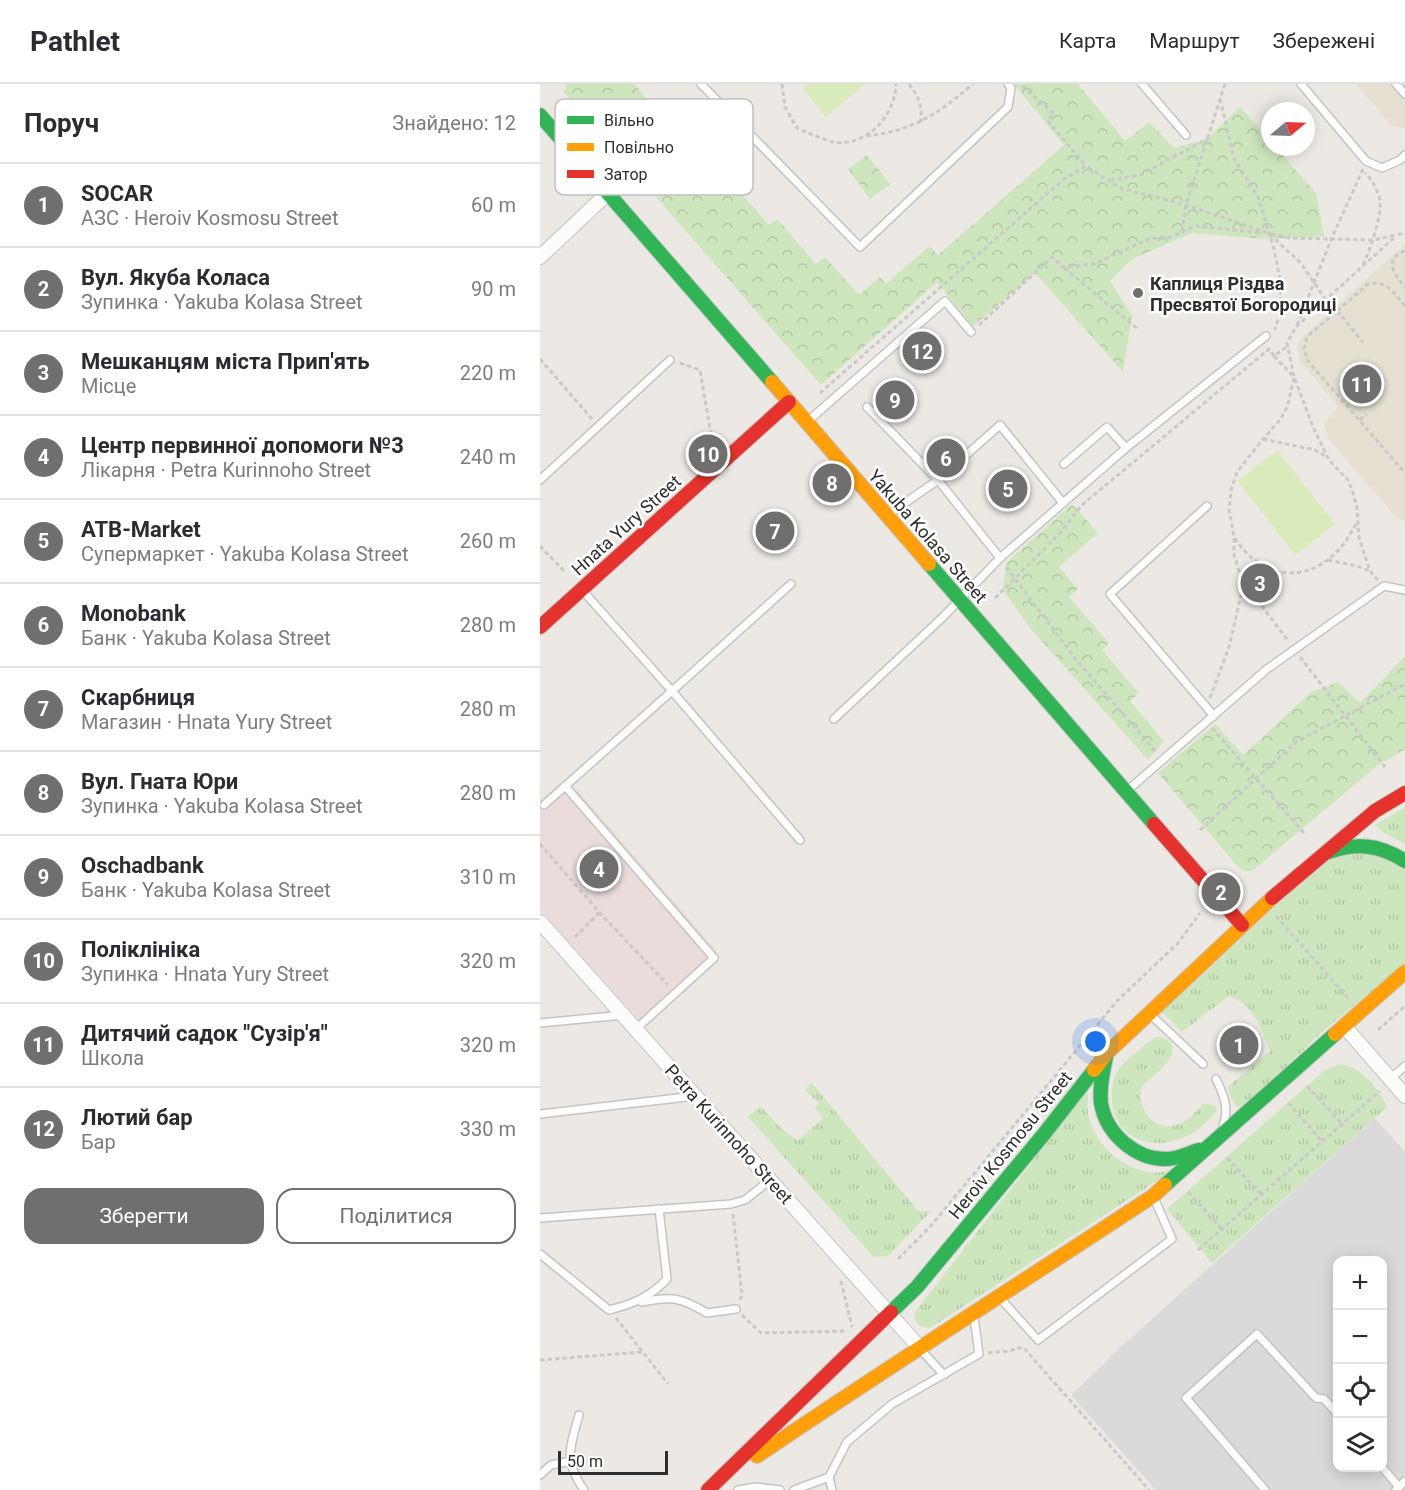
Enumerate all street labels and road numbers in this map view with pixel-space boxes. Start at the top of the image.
street label: Yakuba Kolasa Street [864,465,992,607]
street label: Hnata Yury Street [567,470,685,580]
street label: Petra Kurinnoho Street [661,1060,797,1208]
street label: Heroiv Kosmosu Street [944,1067,1076,1223]

